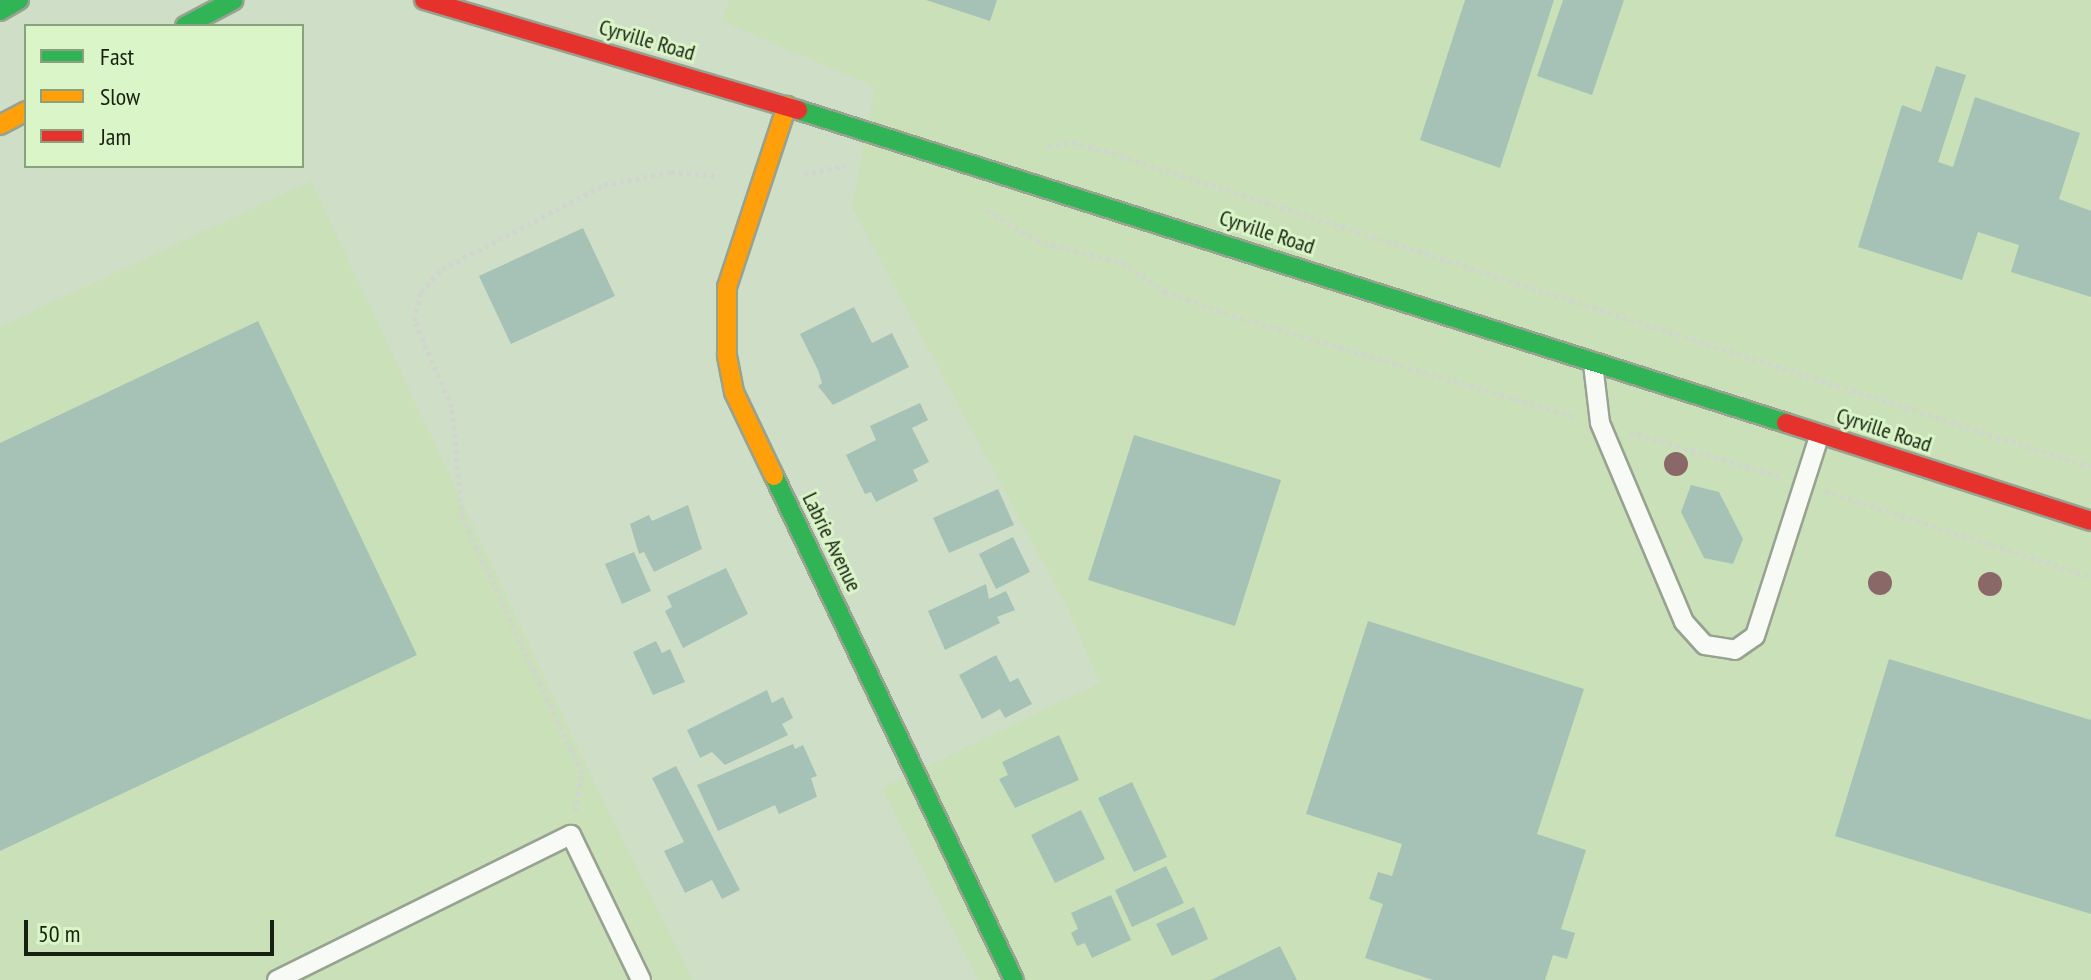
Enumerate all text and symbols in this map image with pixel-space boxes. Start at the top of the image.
street label: Cyrville Road [596,14,698,66]
legend [24,24,304,168]
text: Fast [100,41,134,72]
text: Slow [100,81,140,112]
text: Jam [100,121,131,152]
street label: Cyrville Road [1216,204,1318,260]
street label: Cyrville Road [1833,402,1935,458]
street label: Labrie Avenue [797,488,867,596]
scale bar [28,904,278,954]
text: 50 m [38,918,80,949]

